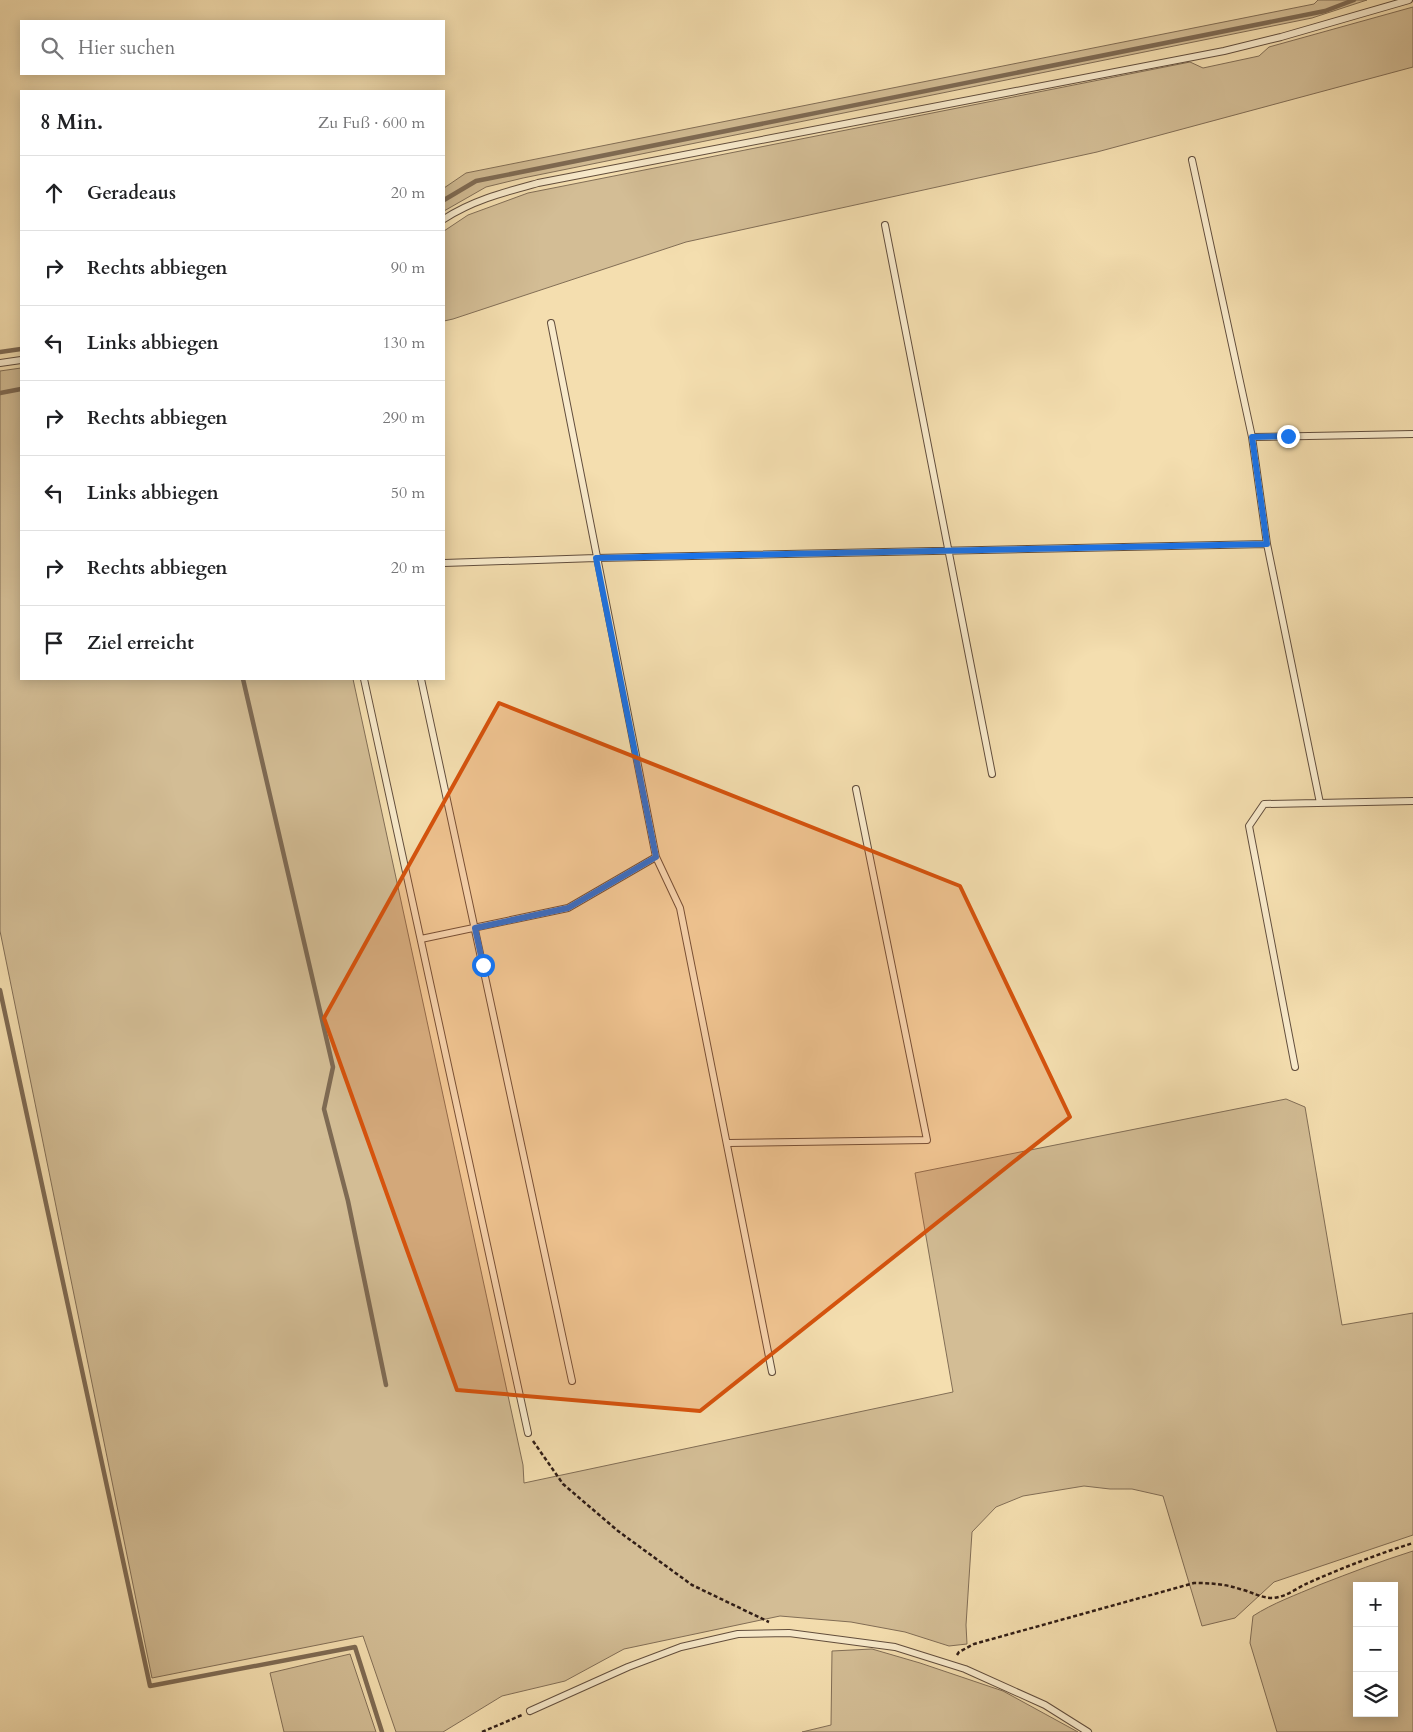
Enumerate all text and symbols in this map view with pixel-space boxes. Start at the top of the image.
search box [20,20,445,75]
icon: search [38,34,66,62]
text: Hier suchen [78,35,175,61]
text: 8 Min. [40,108,103,137]
text: Zu Fuß · 600 m [318,112,425,134]
icon: ahead [40,179,68,207]
text: Geradeaus [87,180,176,206]
text: 20 m [391,182,425,204]
icon: right [40,254,68,282]
text: Rechts abbiegen [87,255,228,281]
text: 90 m [391,257,425,279]
icon: left [40,329,68,357]
text: Links abbiegen [87,330,219,356]
text: 130 m [383,332,425,354]
icon: right [40,404,68,432]
text: Rechts abbiegen [87,405,228,431]
text: 290 m [383,407,425,429]
route end [1277,425,1300,448]
icon: left [40,479,68,507]
text: Links abbiegen [87,480,219,506]
text: 50 m [391,482,425,504]
icon: right [40,554,68,582]
text: Rechts abbiegen [87,555,228,581]
text: 20 m [391,557,425,579]
icon: arrive [40,629,68,657]
text: Ziel erreicht [87,630,194,656]
route start [472,954,495,977]
map controls [1353,1582,1398,1717]
button: + [1353,1582,1398,1627]
button: − [1353,1627,1398,1672]
button: layers [1353,1672,1398,1717]

